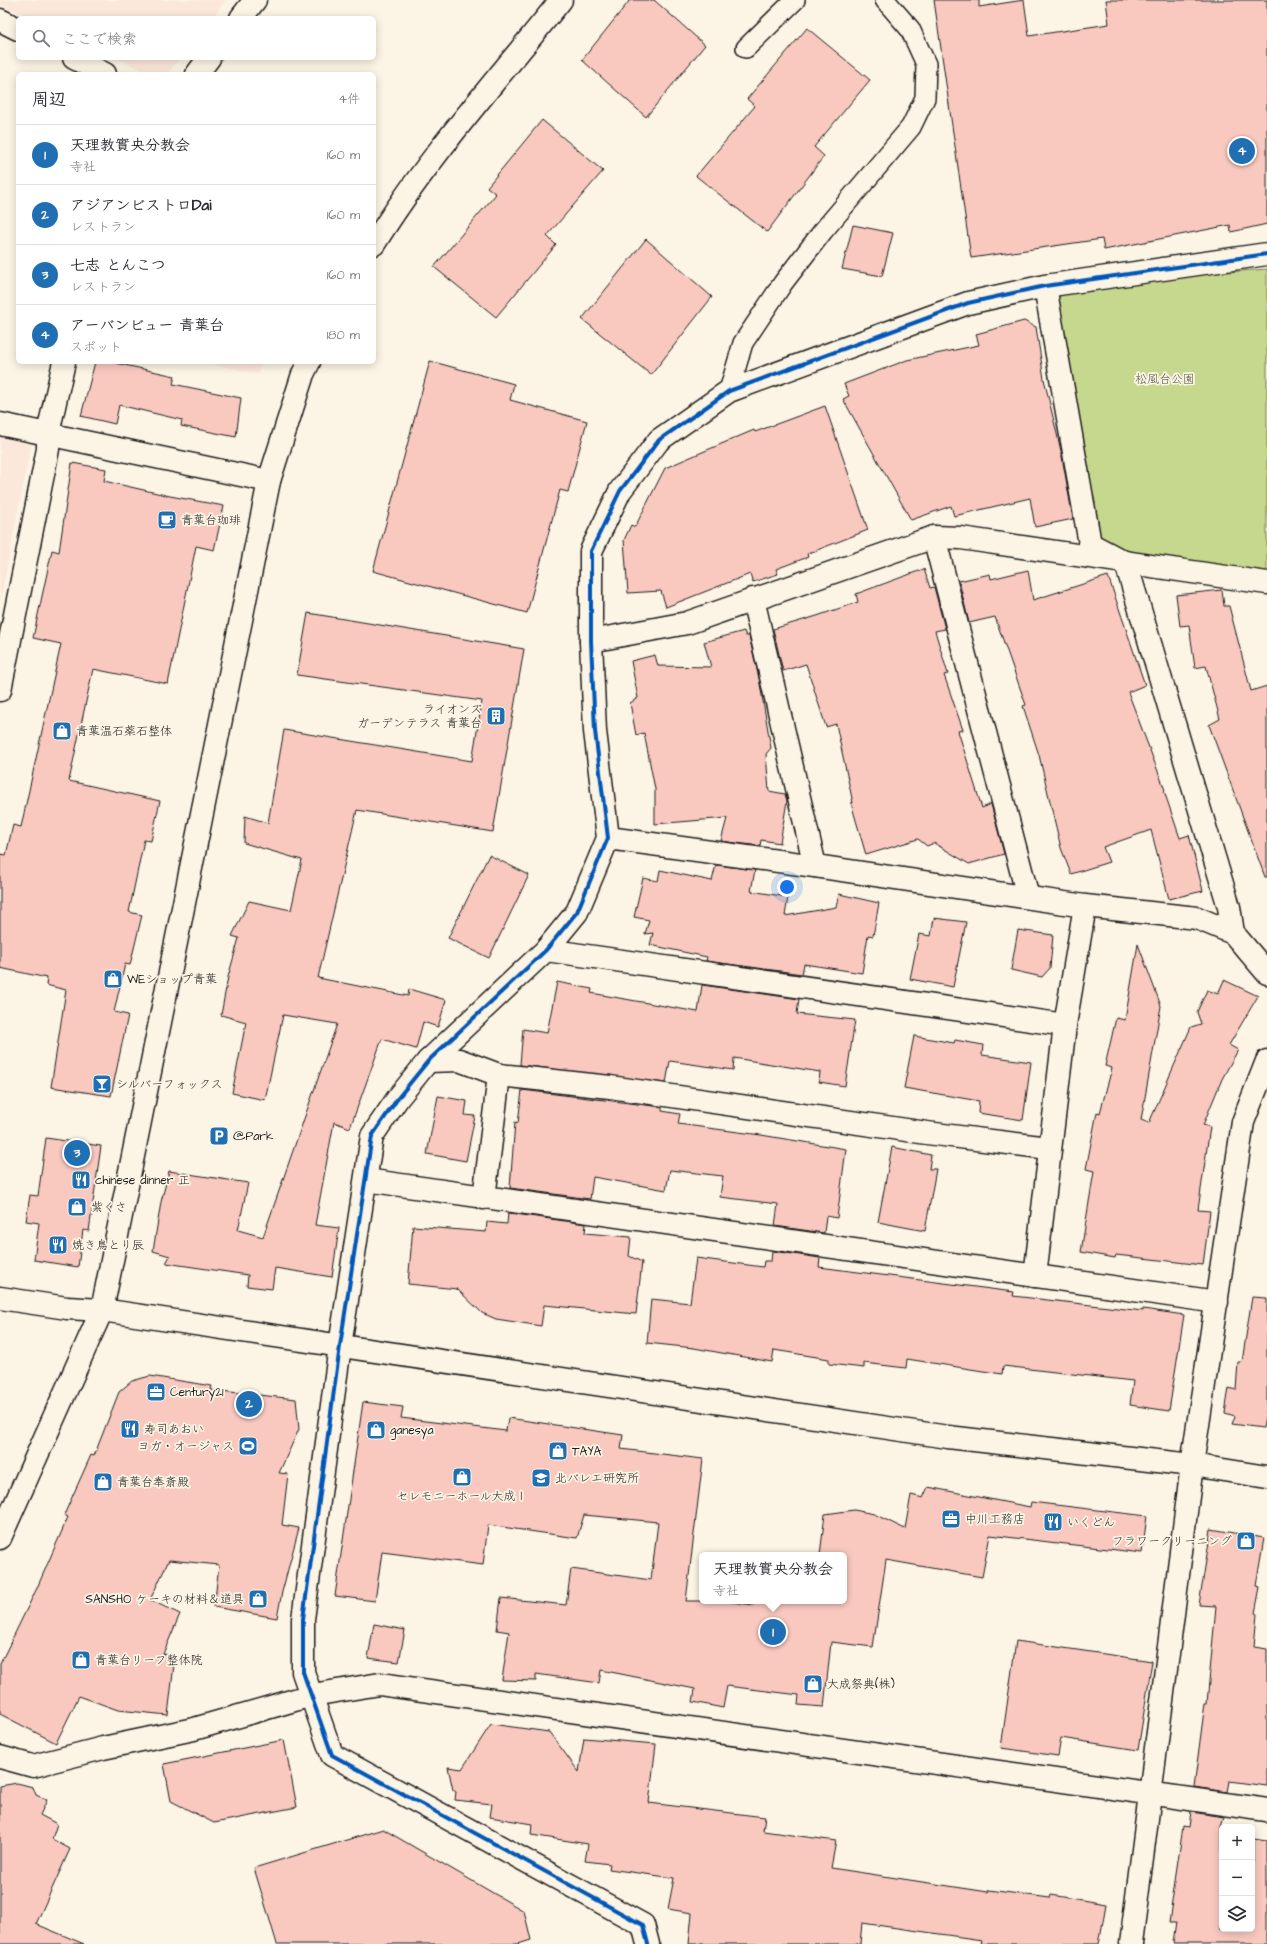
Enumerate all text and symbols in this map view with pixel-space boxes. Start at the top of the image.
search box [16,16,376,60]
icon: search [30,27,52,49]
text: ここで検索 [62,29,137,50]
text: 周辺 [32,88,66,112]
text: 4件 [338,90,360,108]
text: 天理教實央分教会 [70,135,190,156]
pin: 4 [1229,136,1255,166]
text: 1 [44,146,46,164]
text: 160 m [327,146,360,164]
text: 寺社 [70,158,96,176]
text: アジアンビストロDai [70,195,211,216]
text: 2 [41,206,49,224]
text: 160 m [327,206,360,224]
text: レストラン [70,218,136,236]
text: 七志 とんこつ [70,255,166,276]
text: 3 [42,266,48,284]
text: 160 m [327,266,360,284]
text: レストラン [70,278,136,296]
text: アーバンビュー 青葉台 [70,315,224,336]
text: 4 [41,326,49,344]
text: 180 m [326,326,360,344]
text: スポット [70,338,122,356]
park label: 松風台公園 [1135,371,1195,388]
cafe icon: 青葉台珈琲 [156,509,178,531]
place label: 青葉台珈琲 [181,512,241,529]
place label: ライオンズ ガーデンテラス 青葉台 [357,701,482,732]
building icon: ライオンズ ガーデンテラス 青葉台 [485,705,507,727]
shop icon: 青葉温石薬石整体 [51,720,73,742]
place label: 青葉温石薬石整体 [76,723,172,740]
your location [777,877,797,897]
shop icon: WEショップ青葉 [102,968,124,990]
place label: WEショップ青葉 [127,971,217,988]
bar icon: シルバーフォックス [91,1073,113,1095]
place label: シルバーフォックス [116,1076,223,1093]
parking icon: @Park [208,1125,230,1147]
place label: @Park [233,1128,274,1145]
pin: 3 [64,1138,90,1168]
restaurant icon: chinese dinner 正 [70,1169,92,1191]
place label: chinese dinner 正 [95,1172,190,1189]
shop icon: 紫くさ [66,1196,88,1218]
place label: 紫くさ [91,1199,127,1216]
restaurant icon: 焼き鳥とり辰 [47,1234,69,1256]
place label: 焼き鳥とり辰 [72,1237,144,1254]
office icon: Century21 [145,1381,167,1403]
place label: Century21 [170,1384,224,1402]
pin: 2 [236,1389,262,1419]
restaurant icon: 寿司あおい [119,1418,141,1440]
shop icon: ganesya [365,1419,387,1441]
place label: 寿司あおい [144,1421,204,1438]
place label: ganesya [390,1422,434,1440]
sports icon: ヨガ・オージャス [237,1435,259,1457]
place label: ヨガ・オージャス [138,1438,234,1455]
shop icon: TAYA [547,1440,569,1462]
place label: TAYA [572,1443,602,1460]
shop icon: セレモニーホール大成Ｉ [451,1466,473,1488]
school or university icon: 北バレエ研究所 [530,1467,552,1489]
place label: 北バレエ研究所 [555,1470,639,1487]
shop icon: 青葉台奉斎殿 [92,1471,114,1493]
place label: 青葉台奉斎殿 [117,1474,189,1491]
place label: セレモニーホール大成Ｉ [396,1488,528,1505]
office icon: 中川工務店 [940,1508,962,1530]
place label: 中川工務店 [965,1511,1025,1528]
restaurant icon: いくどん [1042,1511,1064,1533]
place label: いくどん [1067,1514,1115,1531]
shop icon: フラワークリーニング [1235,1530,1257,1552]
place label: フラワークリーニング [1112,1533,1232,1550]
popup [699,1552,847,1604]
text: 天理教實央分教会 [713,1559,833,1580]
text: 寺社 [713,1582,739,1600]
shop icon: SANSHO ケーキの材料＆道具 [247,1588,269,1610]
place label: SANSHO ケーキの材料＆道具 [85,1591,244,1608]
pin: 1 [760,1617,786,1647]
shop icon: 青葉台リーフ整体院 [70,1649,92,1671]
place label: 青葉台リーフ整体院 [95,1652,203,1669]
shop icon: 大成祭典(株) [802,1673,824,1695]
place label: 大成祭典(株) [827,1676,895,1693]
map controls [1219,1824,1255,1932]
button: + [1219,1824,1255,1860]
button: − [1219,1860,1255,1896]
button: layers [1219,1896,1255,1932]

